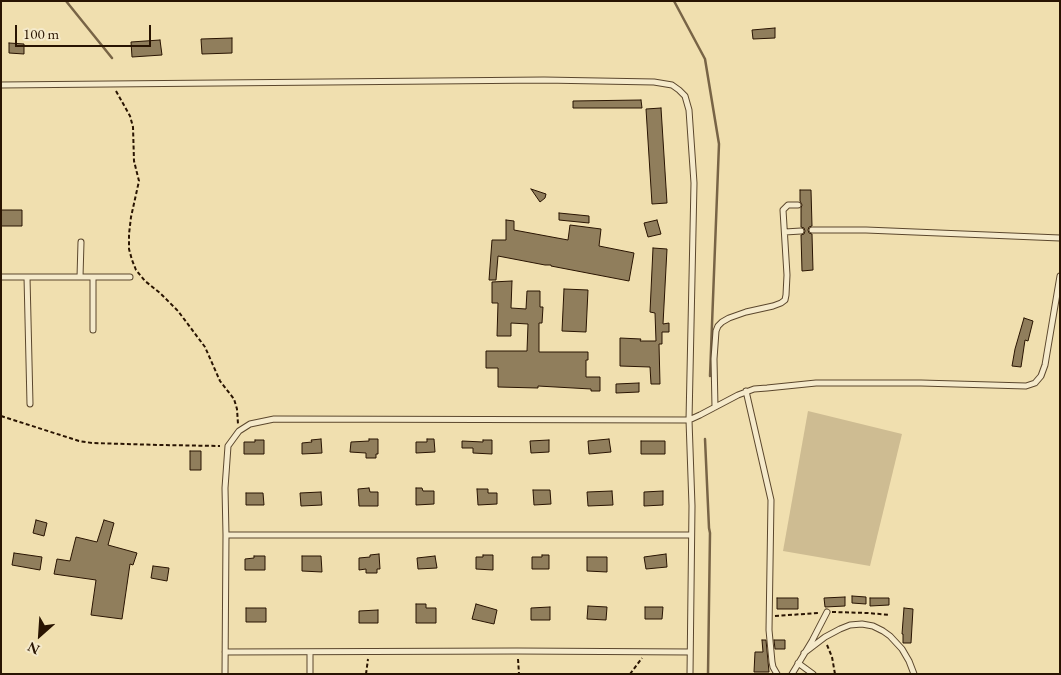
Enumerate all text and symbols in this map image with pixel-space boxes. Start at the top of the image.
scale bar [18,15,154,47]
text: 100 m [23,24,59,43]
north arrow [15,610,65,660]
text: N [24,638,42,659]

